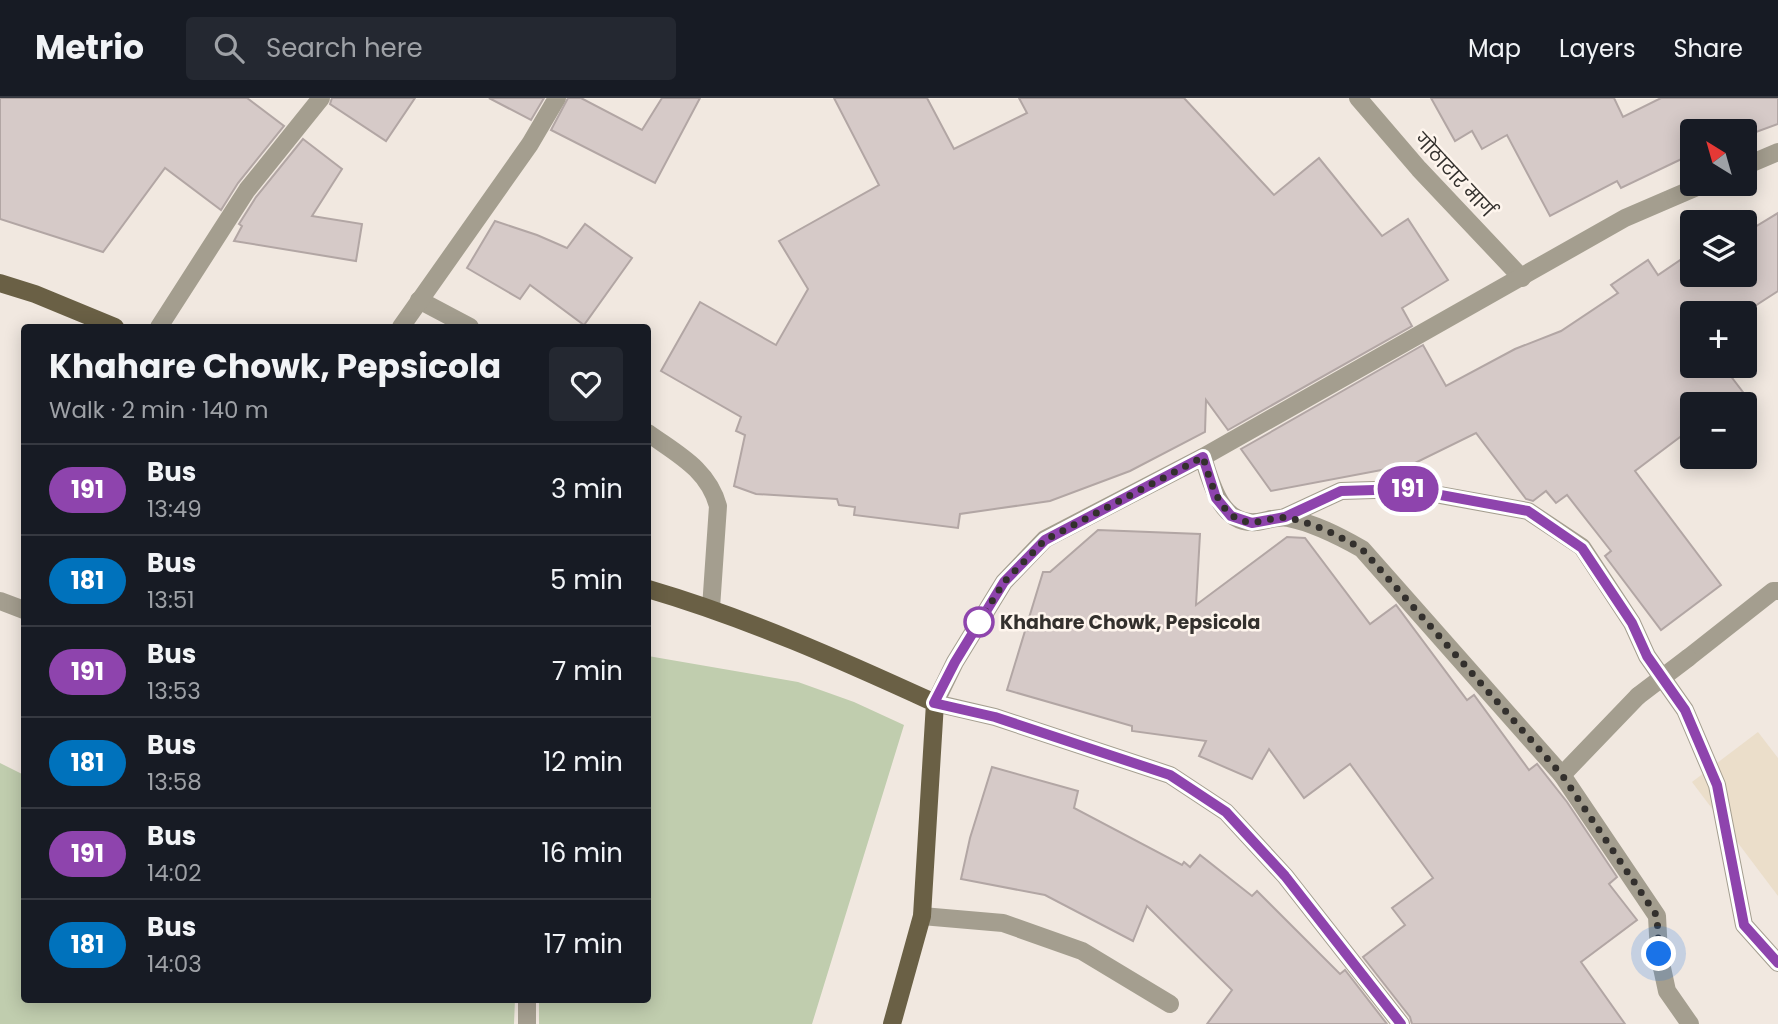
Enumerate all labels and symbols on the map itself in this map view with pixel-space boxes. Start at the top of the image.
north arrow [1680,119,1757,196]
street label: गोठाटार मार्ग [1407,126,1502,225]
line badge: 191 [1368,466,1448,512]
marker: Khahare Chowk, Pepsicola [964,607,994,637]
place label: Khahare Chowk, Pepsicola [1000,609,1260,636]
your location [1641,936,1676,971]

